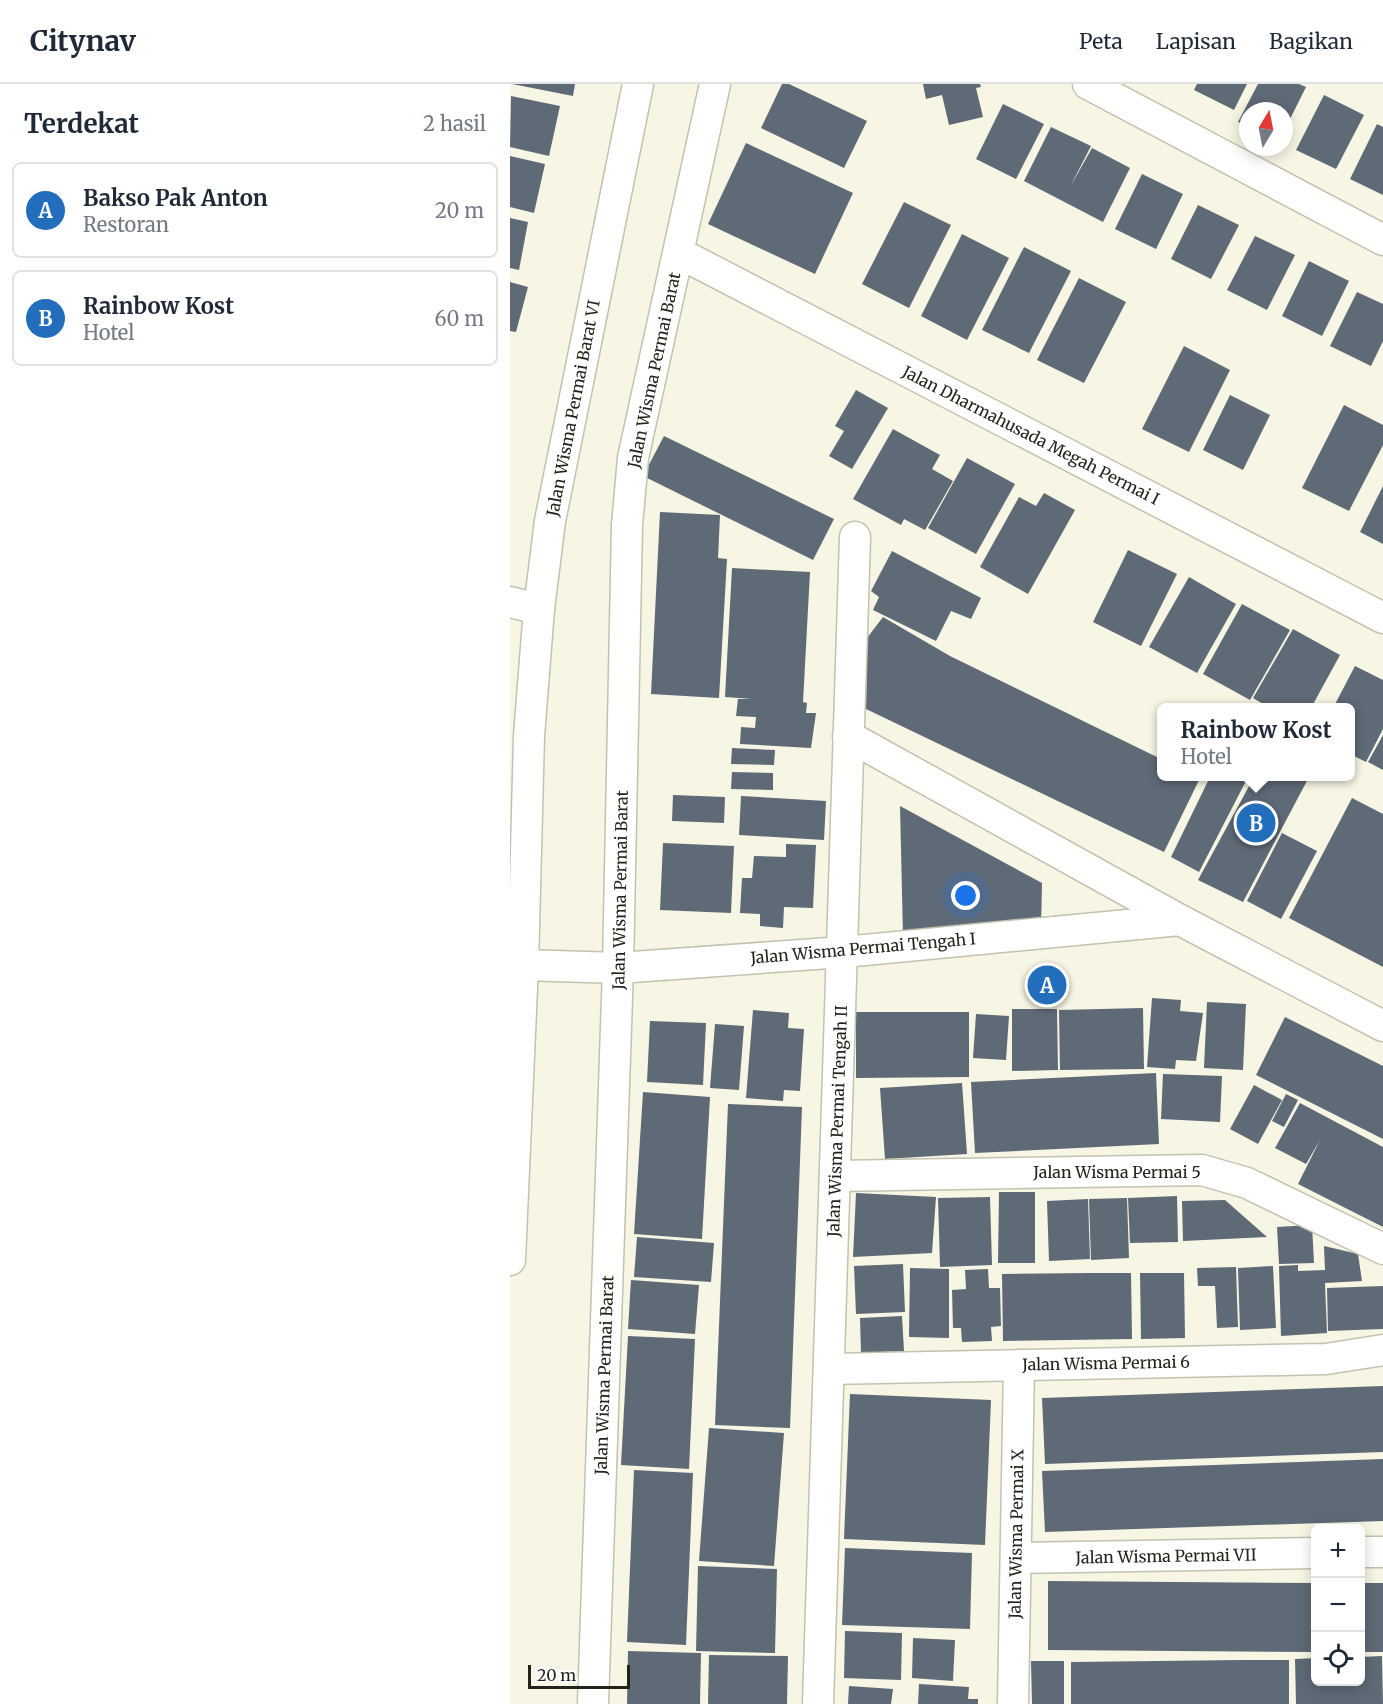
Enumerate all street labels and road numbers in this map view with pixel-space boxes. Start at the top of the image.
street label: Jalan Wisma Permai Barat [623,270,685,471]
street label: Jalan Wisma Permai Barat VI [542,298,604,519]
street label: Jalan Dharmahusada Megah Permai I [898,361,1163,509]
street label: Jalan Wisma Permai Barat [608,789,632,991]
street label: Jalan Wisma Permai Tengah I [748,928,977,968]
street label: Jalan Wisma Permai Tengah II [823,1005,851,1238]
street label: Jalan Wisma Permai 5 [1032,1162,1201,1182]
street label: Jalan Wisma Permai Barat [590,1274,618,1476]
street label: Jalan Wisma Permai 6 [1021,1352,1190,1374]
street label: Jalan Wisma Permai X [1005,1448,1027,1620]
street label: Jalan Wisma Permai VII [1074,1544,1257,1568]

